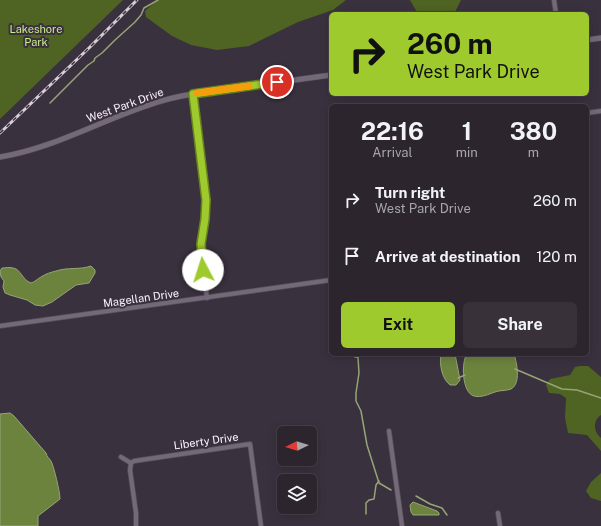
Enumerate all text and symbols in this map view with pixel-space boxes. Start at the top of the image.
park label: Lakeshore Park [10,23,62,48]
text: 260 m [407,27,493,60]
icon: right [341,28,393,80]
text: West Park Drive [407,61,540,82]
pin [260,65,294,99]
icon: arrive [266,71,288,93]
street label: West Park Drive [85,86,165,124]
text: 22:16 [361,117,424,145]
text: 1 [462,117,472,145]
text: 380 [510,117,557,145]
text: Arrival [372,145,412,160]
text: min [456,145,478,160]
text: m [528,145,539,160]
text: Turn right [375,184,445,201]
icon: right [341,189,363,211]
text: 260 m [533,192,577,209]
text: West Park Drive [375,201,471,216]
icon: arrive [341,245,363,267]
text: Arrive at destination [375,248,520,265]
text: 120 m [536,248,577,265]
position arrow [182,249,224,291]
street label: Magellan Drive [102,287,180,309]
button: Exit [341,302,455,348]
button: Share [463,302,577,348]
north arrow [277,426,317,466]
map controls [277,426,317,514]
street label: Liberty Drive [173,431,239,451]
button: layers [277,474,317,514]

